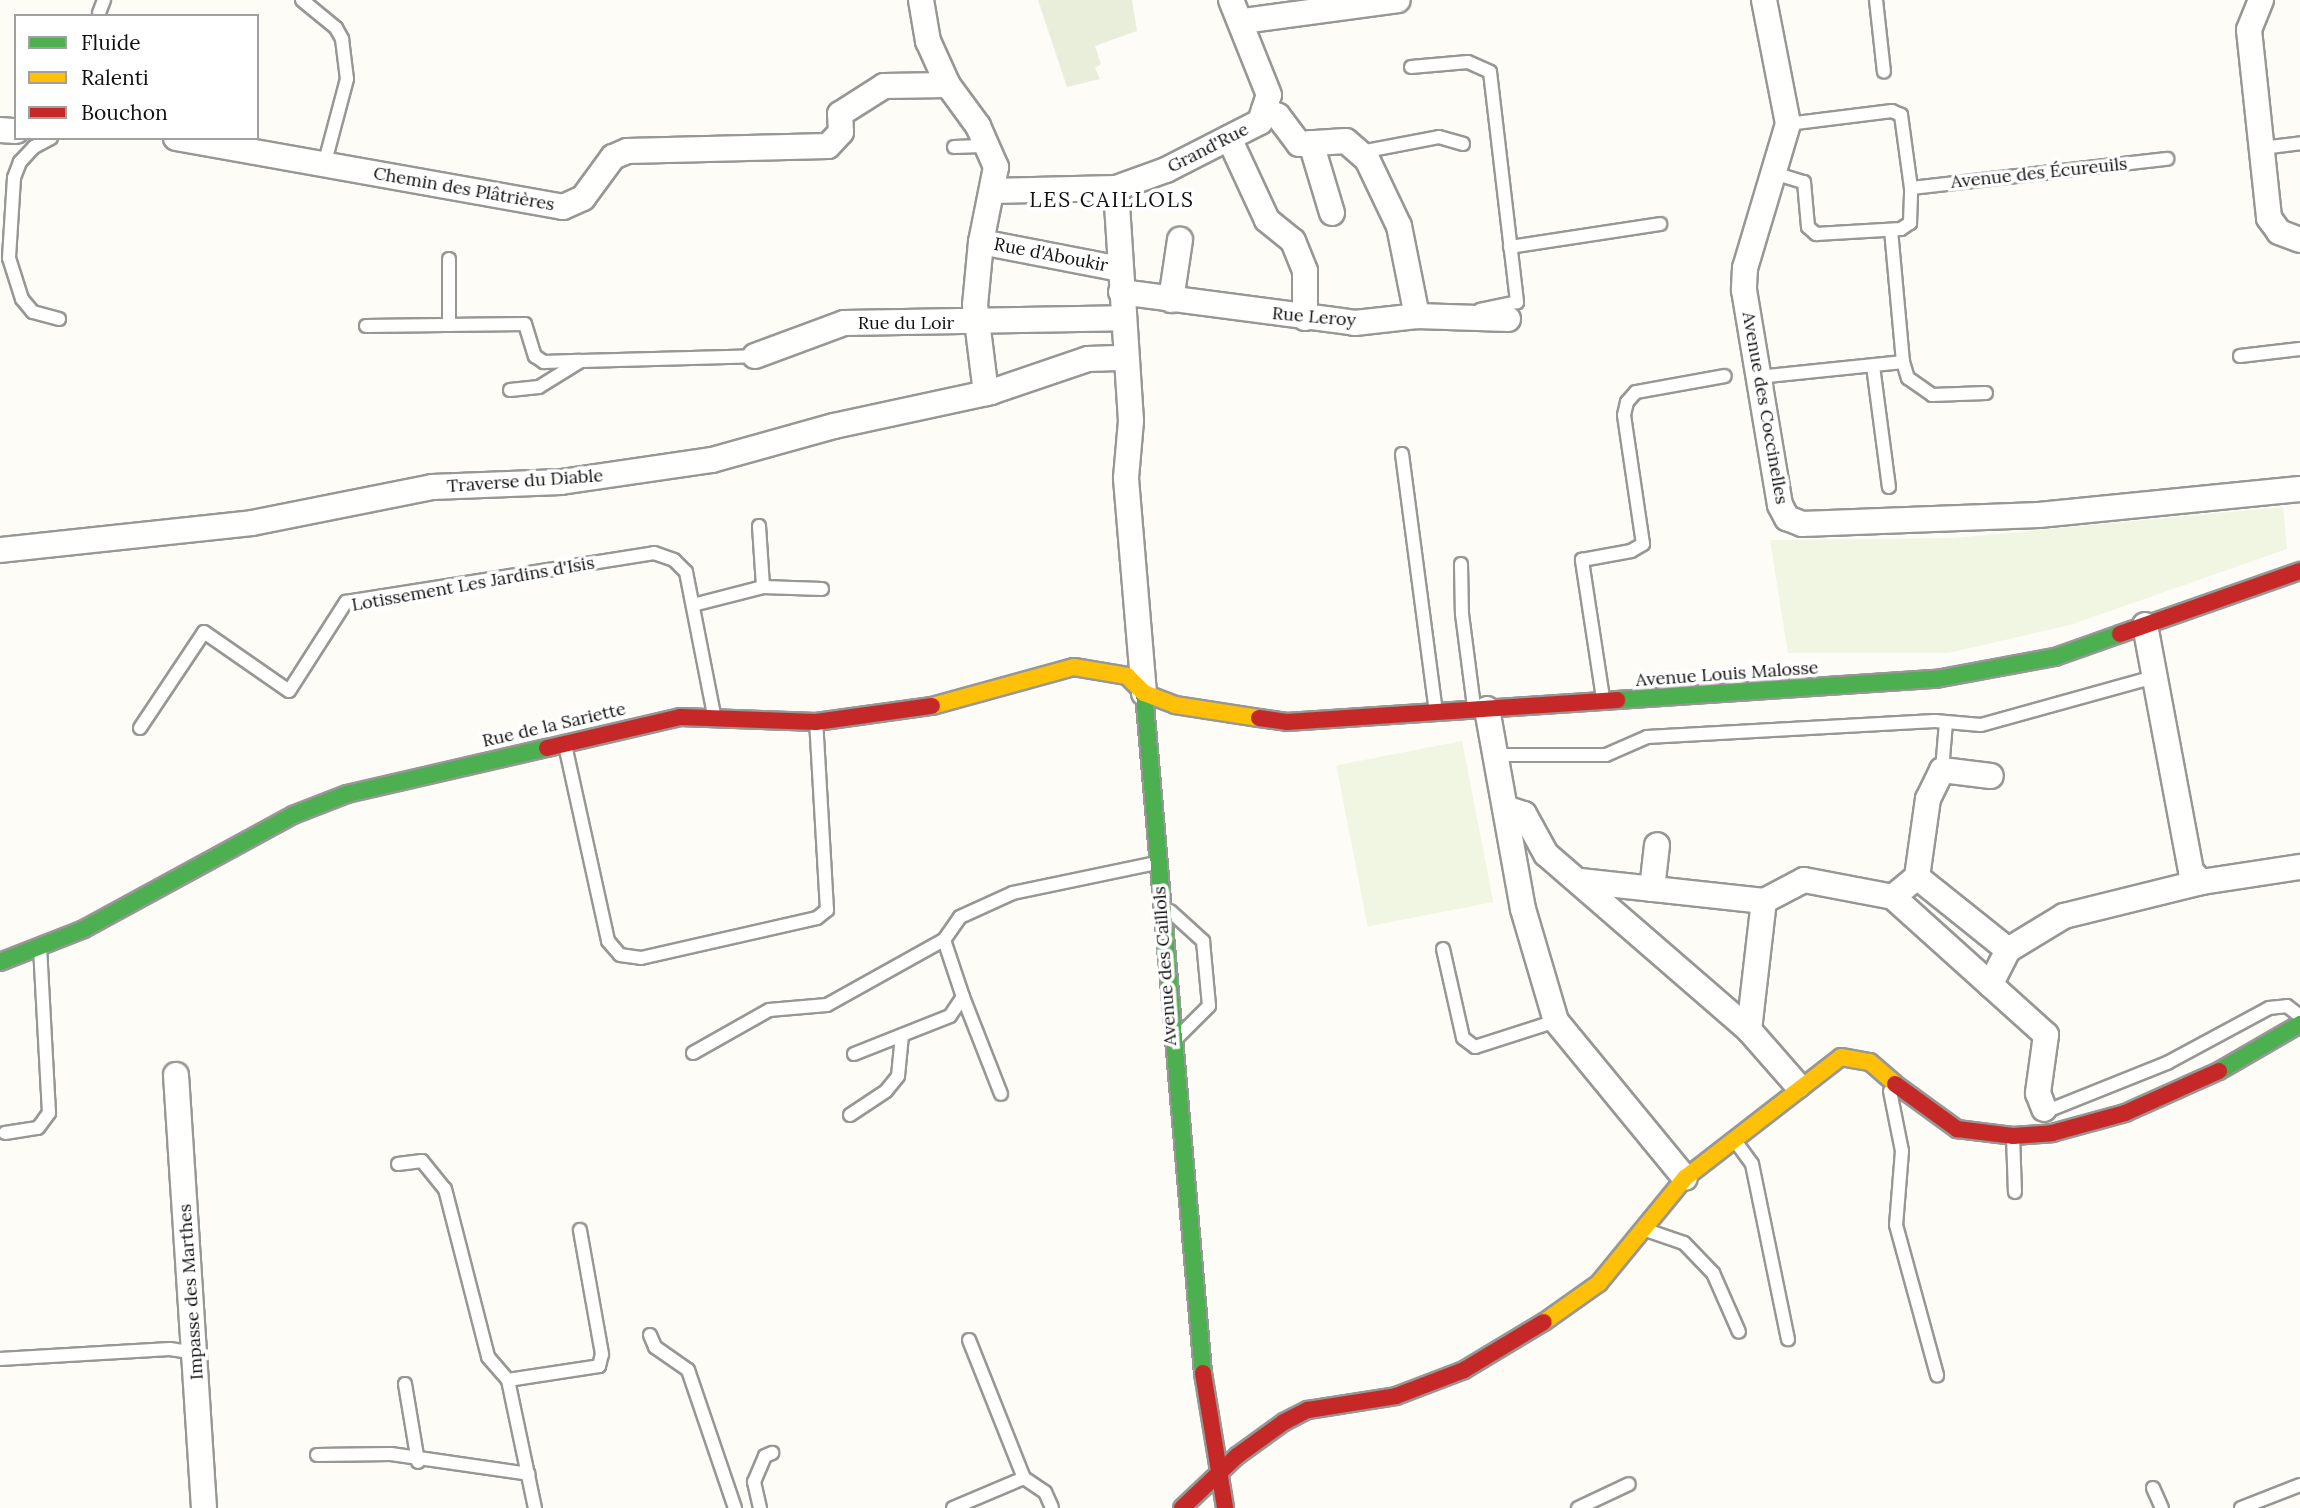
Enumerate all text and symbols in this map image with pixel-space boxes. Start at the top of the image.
legend [14,14,259,140]
text: Fluide [81,29,141,56]
text: Ralenti [81,64,149,91]
text: Bouchon [81,99,168,126]
street label: Grand'Rue [1164,118,1252,178]
street label: Avenue des Écureuils [1950,153,2128,193]
street label: Chemin des Plâtrières [372,162,556,216]
district label: LES CAILLOLS [1031,187,1193,213]
street label: Rue d'Aboukir [992,233,1110,277]
street label: Rue Leroy [1271,303,1357,331]
street label: Avenue des Coccinelles [1737,310,1793,506]
street label: Rue du Loir [858,312,954,334]
street label: Traverse du Diable [446,465,604,497]
street label: Lotissement Les Jardins d'Isis [350,552,596,616]
street label: Avenue Louis Malosse [1635,657,1819,691]
street label: Rue de la Sariette [480,698,628,752]
street label: Avenue des Caillols [1149,885,1181,1047]
street label: Impasse des Marthes [174,1203,208,1381]

